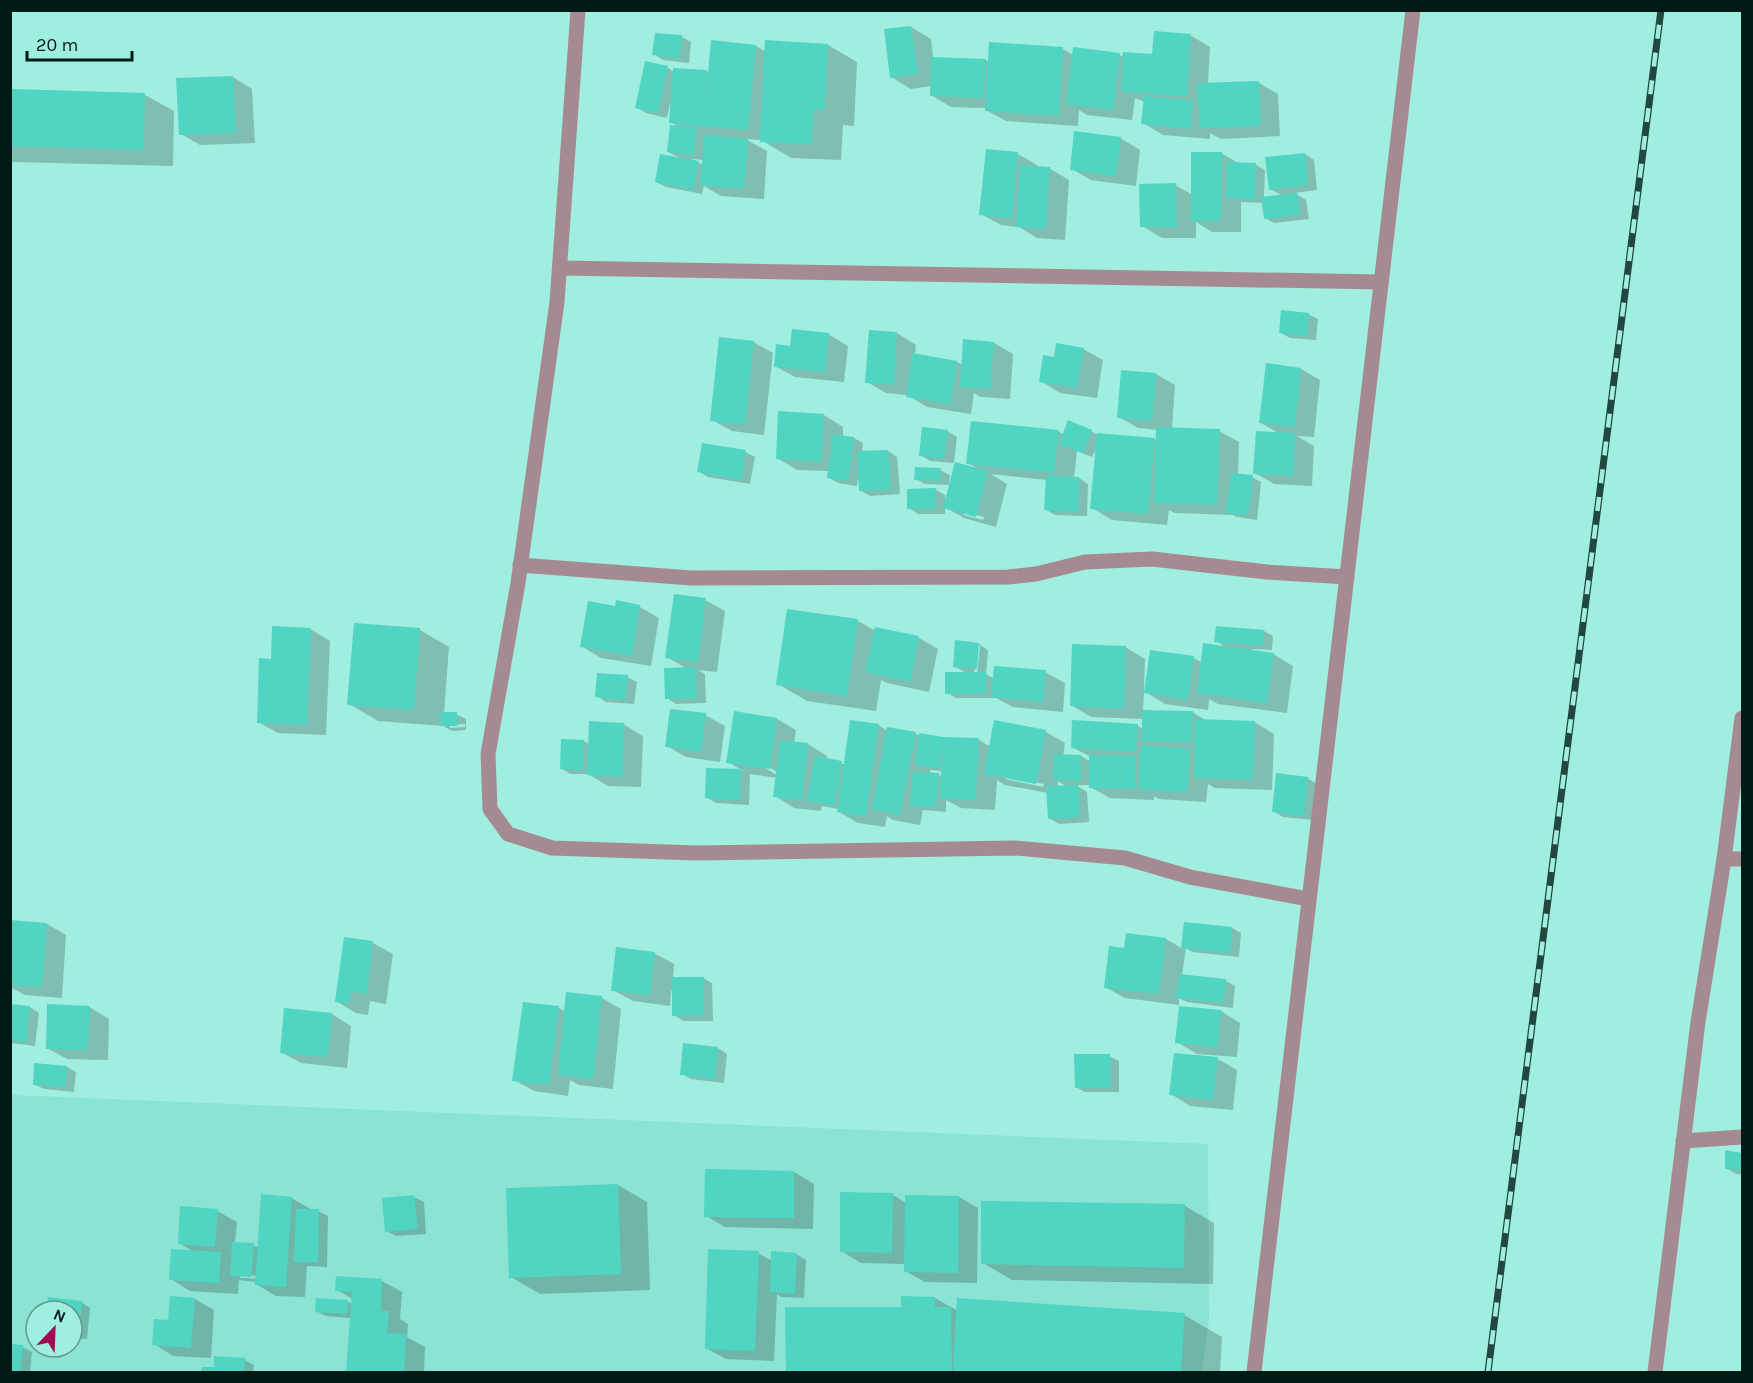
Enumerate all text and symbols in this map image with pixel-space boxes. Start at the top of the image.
scale bar [27,24,132,62]
text: 20 m [36,34,78,56]
north arrow [24,1299,84,1359]
text: N [51,1305,69,1327]

